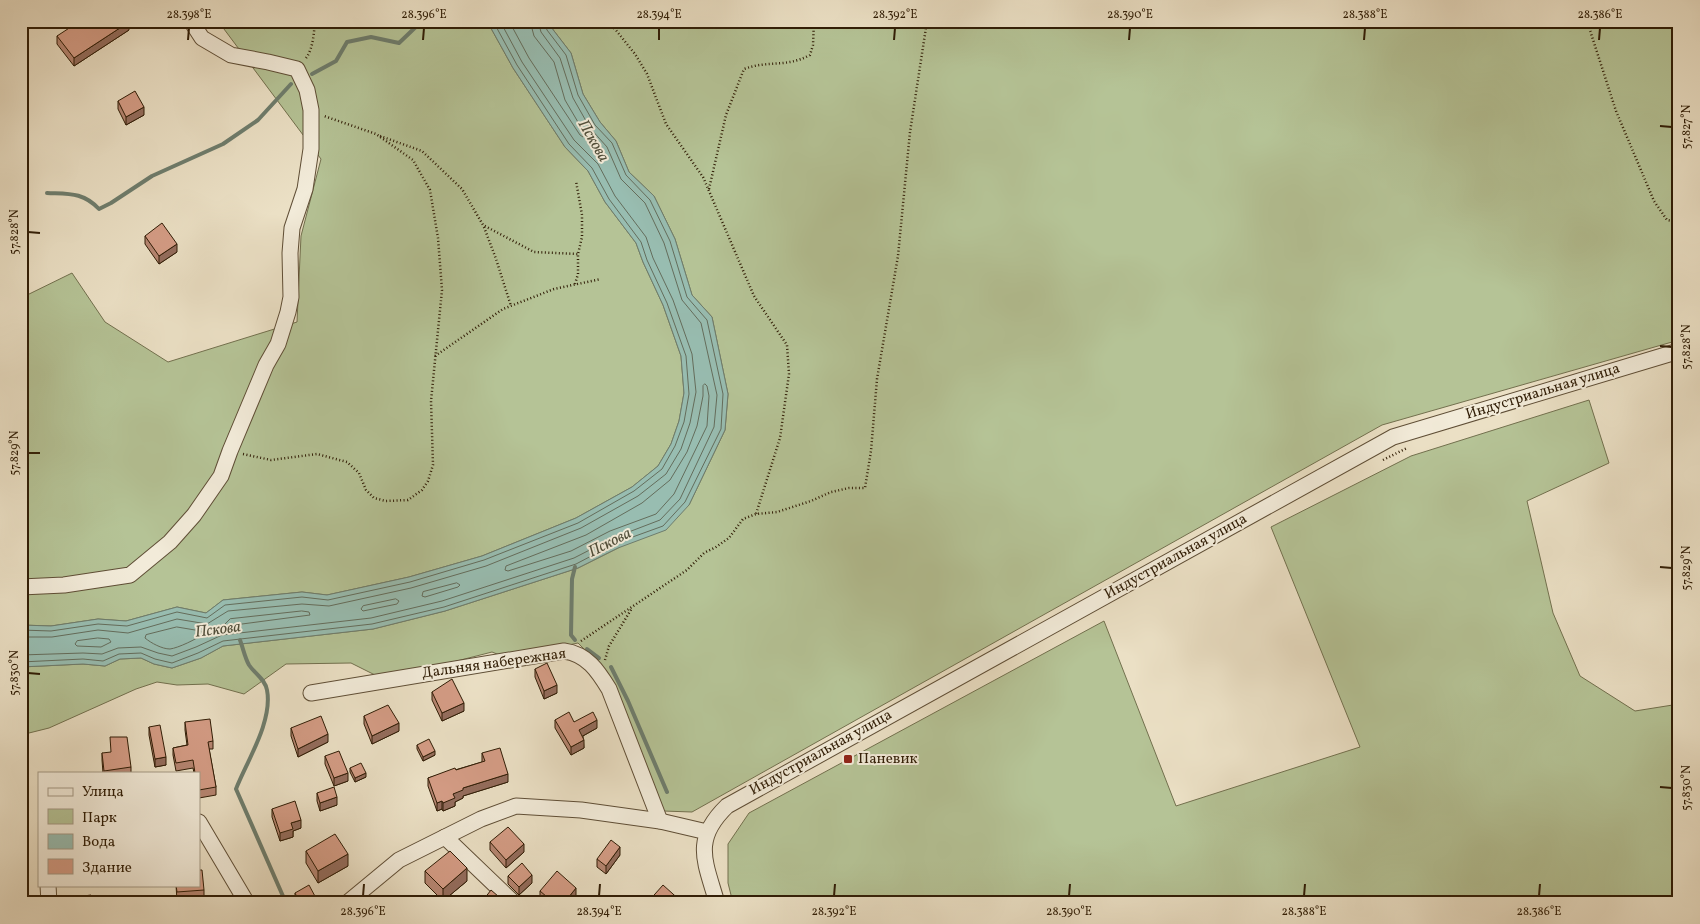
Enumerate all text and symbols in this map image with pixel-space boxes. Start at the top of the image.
text: 28.398°E [167,7,211,23]
text: 28.396°E [401,7,447,23]
text: 28.394°E [636,7,682,23]
text: 28.392°E [873,7,917,23]
text: 28.390°E [1107,7,1153,23]
text: 28.388°E [1343,7,1387,23]
text: 28.386°E [1578,7,1622,23]
text: 57.827°N [1679,105,1695,149]
water label: Пскова [572,116,614,167]
text: 57.828°N [7,209,23,255]
text: 57.828°N [1679,324,1695,370]
street label: Индустриальная улица [1463,359,1623,425]
text: 57.829°N [7,430,23,476]
street label: Индустриальная улица [1101,509,1251,605]
water label: Пскова [585,523,636,563]
text: 57.829°N [1679,545,1695,591]
water label: Пскова [194,616,243,644]
street label: Дальняя набережная [421,643,568,685]
text: 57.830°N [7,650,23,696]
street label: Индустриальная улица [746,705,896,801]
place label: Паневик [858,749,918,770]
marker: Паневик [842,753,854,765]
text: 57.830°N [1679,765,1695,811]
legend [38,772,200,886]
text: Улица [82,782,124,803]
text: Парк [82,808,117,829]
text: Вода [82,832,115,853]
text: Здание [82,858,132,879]
text: 28.396°E [340,904,386,920]
text: 28.394°E [576,904,622,920]
text: 28.392°E [812,904,856,920]
text: 28.390°E [1046,904,1092,920]
text: 28.388°E [1282,904,1326,920]
text: 28.386°E [1517,904,1561,920]

